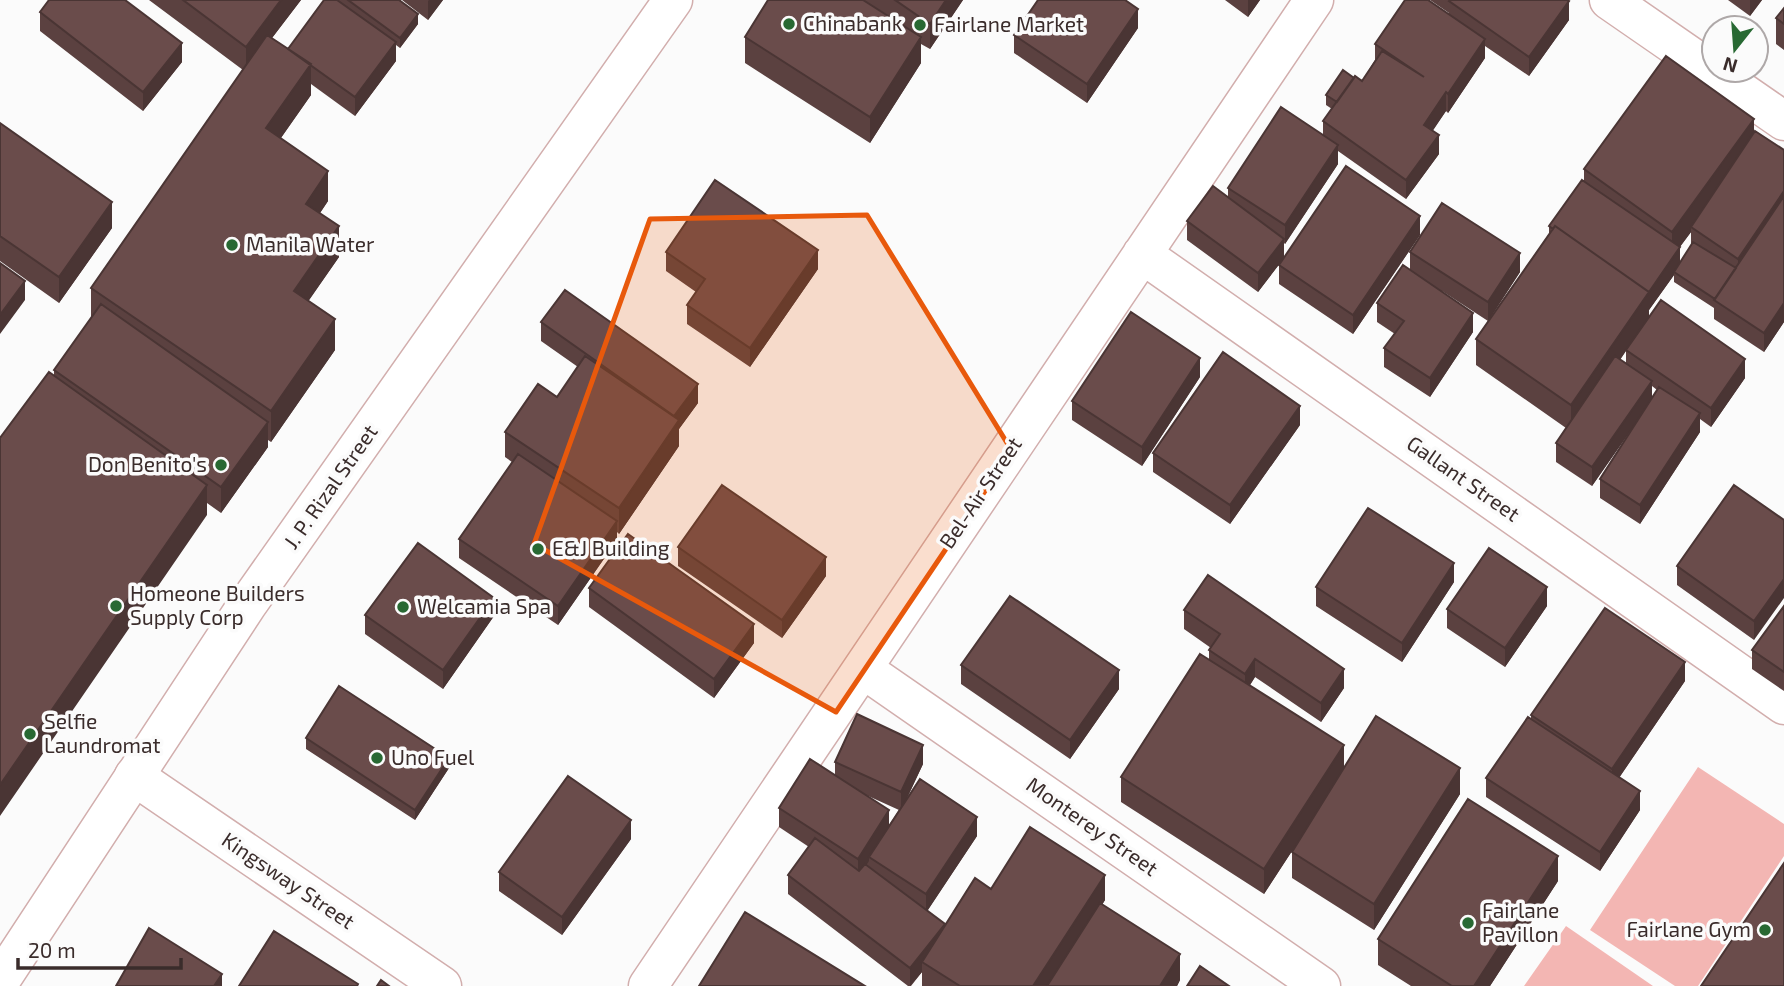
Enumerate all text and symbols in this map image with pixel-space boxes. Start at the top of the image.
place label: Chinabank [803,10,903,35]
place label: Fairlane Market [934,11,1084,36]
north arrow [1700,14,1770,84]
marker: Chinabank [781,16,797,32]
marker: Fairlane Market [912,17,928,33]
text: N [1720,53,1740,79]
place label: Manila Water [246,231,375,256]
marker: Manila Water [224,237,240,253]
street label: J. P. Rizal Street [278,419,382,553]
street label: Gallant Street [1403,430,1525,526]
street label: Bel-Air Street [933,432,1026,553]
place label: Don Benito's [88,451,207,476]
marker: Don Benito's [213,457,229,473]
place label: E&J Building [552,535,670,560]
marker: E&J Building [530,541,546,557]
place label: Homeone Builders Supply Corp [130,580,305,629]
place label: Welcamia Spa [417,593,551,618]
marker: Homeone Builders Supply Corp [108,598,124,614]
marker: Welcamia Spa [395,599,411,615]
place label: Selfie Laundromat [44,708,161,757]
marker: Selfie Laundromat [22,726,38,742]
place label: Uno Fuel [391,744,475,769]
marker: Uno Fuel [369,750,385,766]
street label: Monterey Street [1022,771,1163,880]
street label: Kingsway Street [218,826,360,933]
place label: Fairlane Pavillon [1482,897,1559,946]
marker: Fairlane Pavillon [1460,915,1476,931]
place label: Fairlane Gym [1626,916,1751,941]
marker: Fairlane Gym [1757,922,1773,938]
scale bar [18,926,180,970]
text: 20 m [28,937,76,962]

